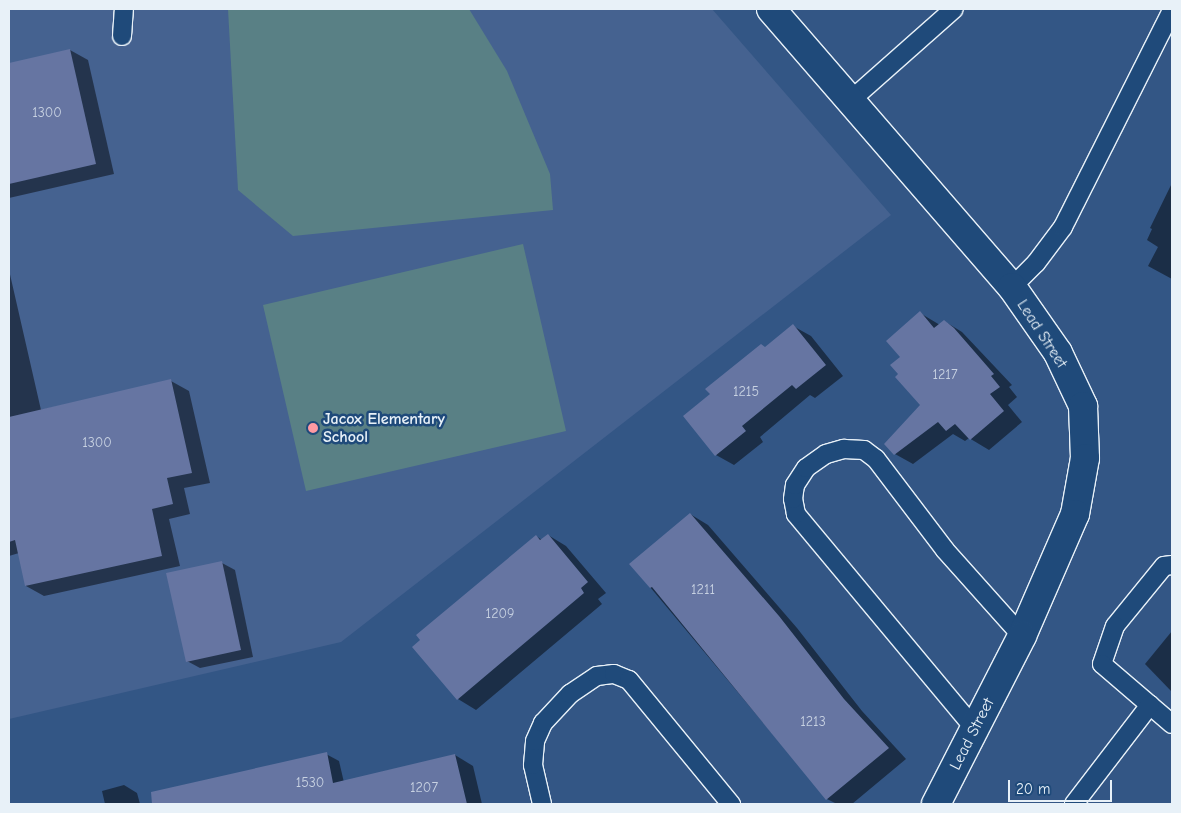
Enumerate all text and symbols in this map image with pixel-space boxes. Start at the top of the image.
house number: 1300 [32,105,62,121]
street label: Lead Street [1013,296,1071,372]
house number: 1217 [932,367,958,383]
house number: 1215 [733,384,759,400]
place label: Jacox Elementary School [323,409,445,447]
marker: Jacox Elementary School [307,422,319,434]
house number: 1300 [82,435,112,451]
house number: 1211 [691,582,715,598]
house number: 1209 [486,606,514,622]
street label: Lead Street [946,695,998,773]
house number: 1213 [800,714,826,730]
scale bar [1011,770,1115,802]
house number: 1530 [296,775,324,791]
house number: 1207 [410,780,438,796]
text: 20 m [1016,780,1050,798]

